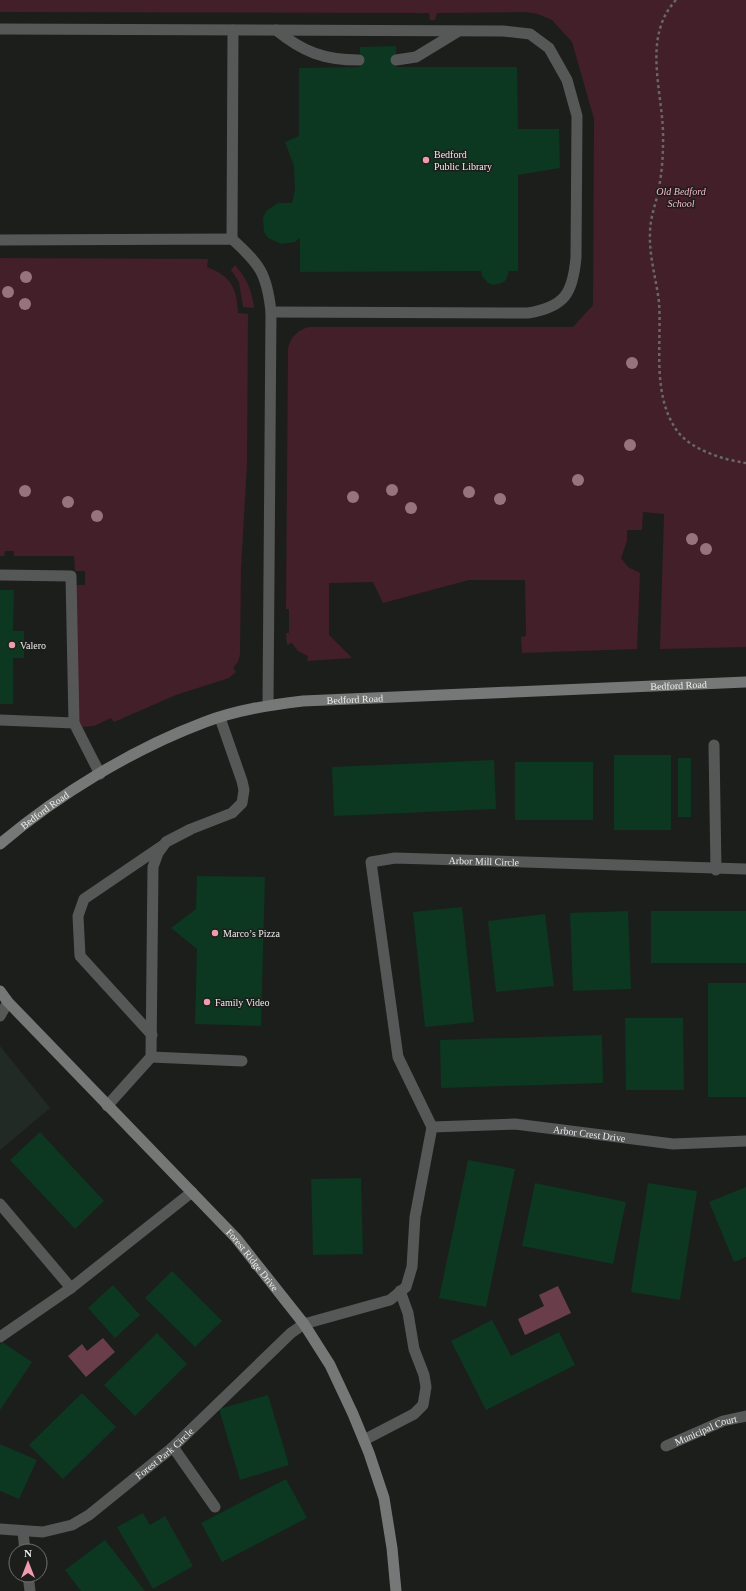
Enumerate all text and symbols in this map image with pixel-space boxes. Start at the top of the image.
place label: Bedford Public Library [434,149,492,172]
marker: Bedford Public Library [421,155,431,165]
park label: Old Bedford School [656,186,707,209]
marker: Valero [7,640,17,650]
place label: Valero [20,640,46,651]
street label: Bedford Road [650,679,707,692]
street label: Bedford Road [326,693,383,706]
street label: Bedford Road [18,789,71,831]
street label: Arbor Mill Circle [448,855,520,868]
marker: Marco’s Pizza [210,928,220,938]
place label: Marco’s Pizza [223,928,280,939]
marker: Family Video [202,997,212,1007]
place label: Family Video [215,997,270,1008]
street label: Arbor Crest Drive [552,1124,627,1144]
street label: Forest Ridge Drive [224,1227,281,1294]
street label: Municipal Court [673,1413,738,1448]
street label: Forest Park Circle [133,1425,196,1481]
north arrow [8,1543,48,1583]
text: N [24,1547,32,1559]

